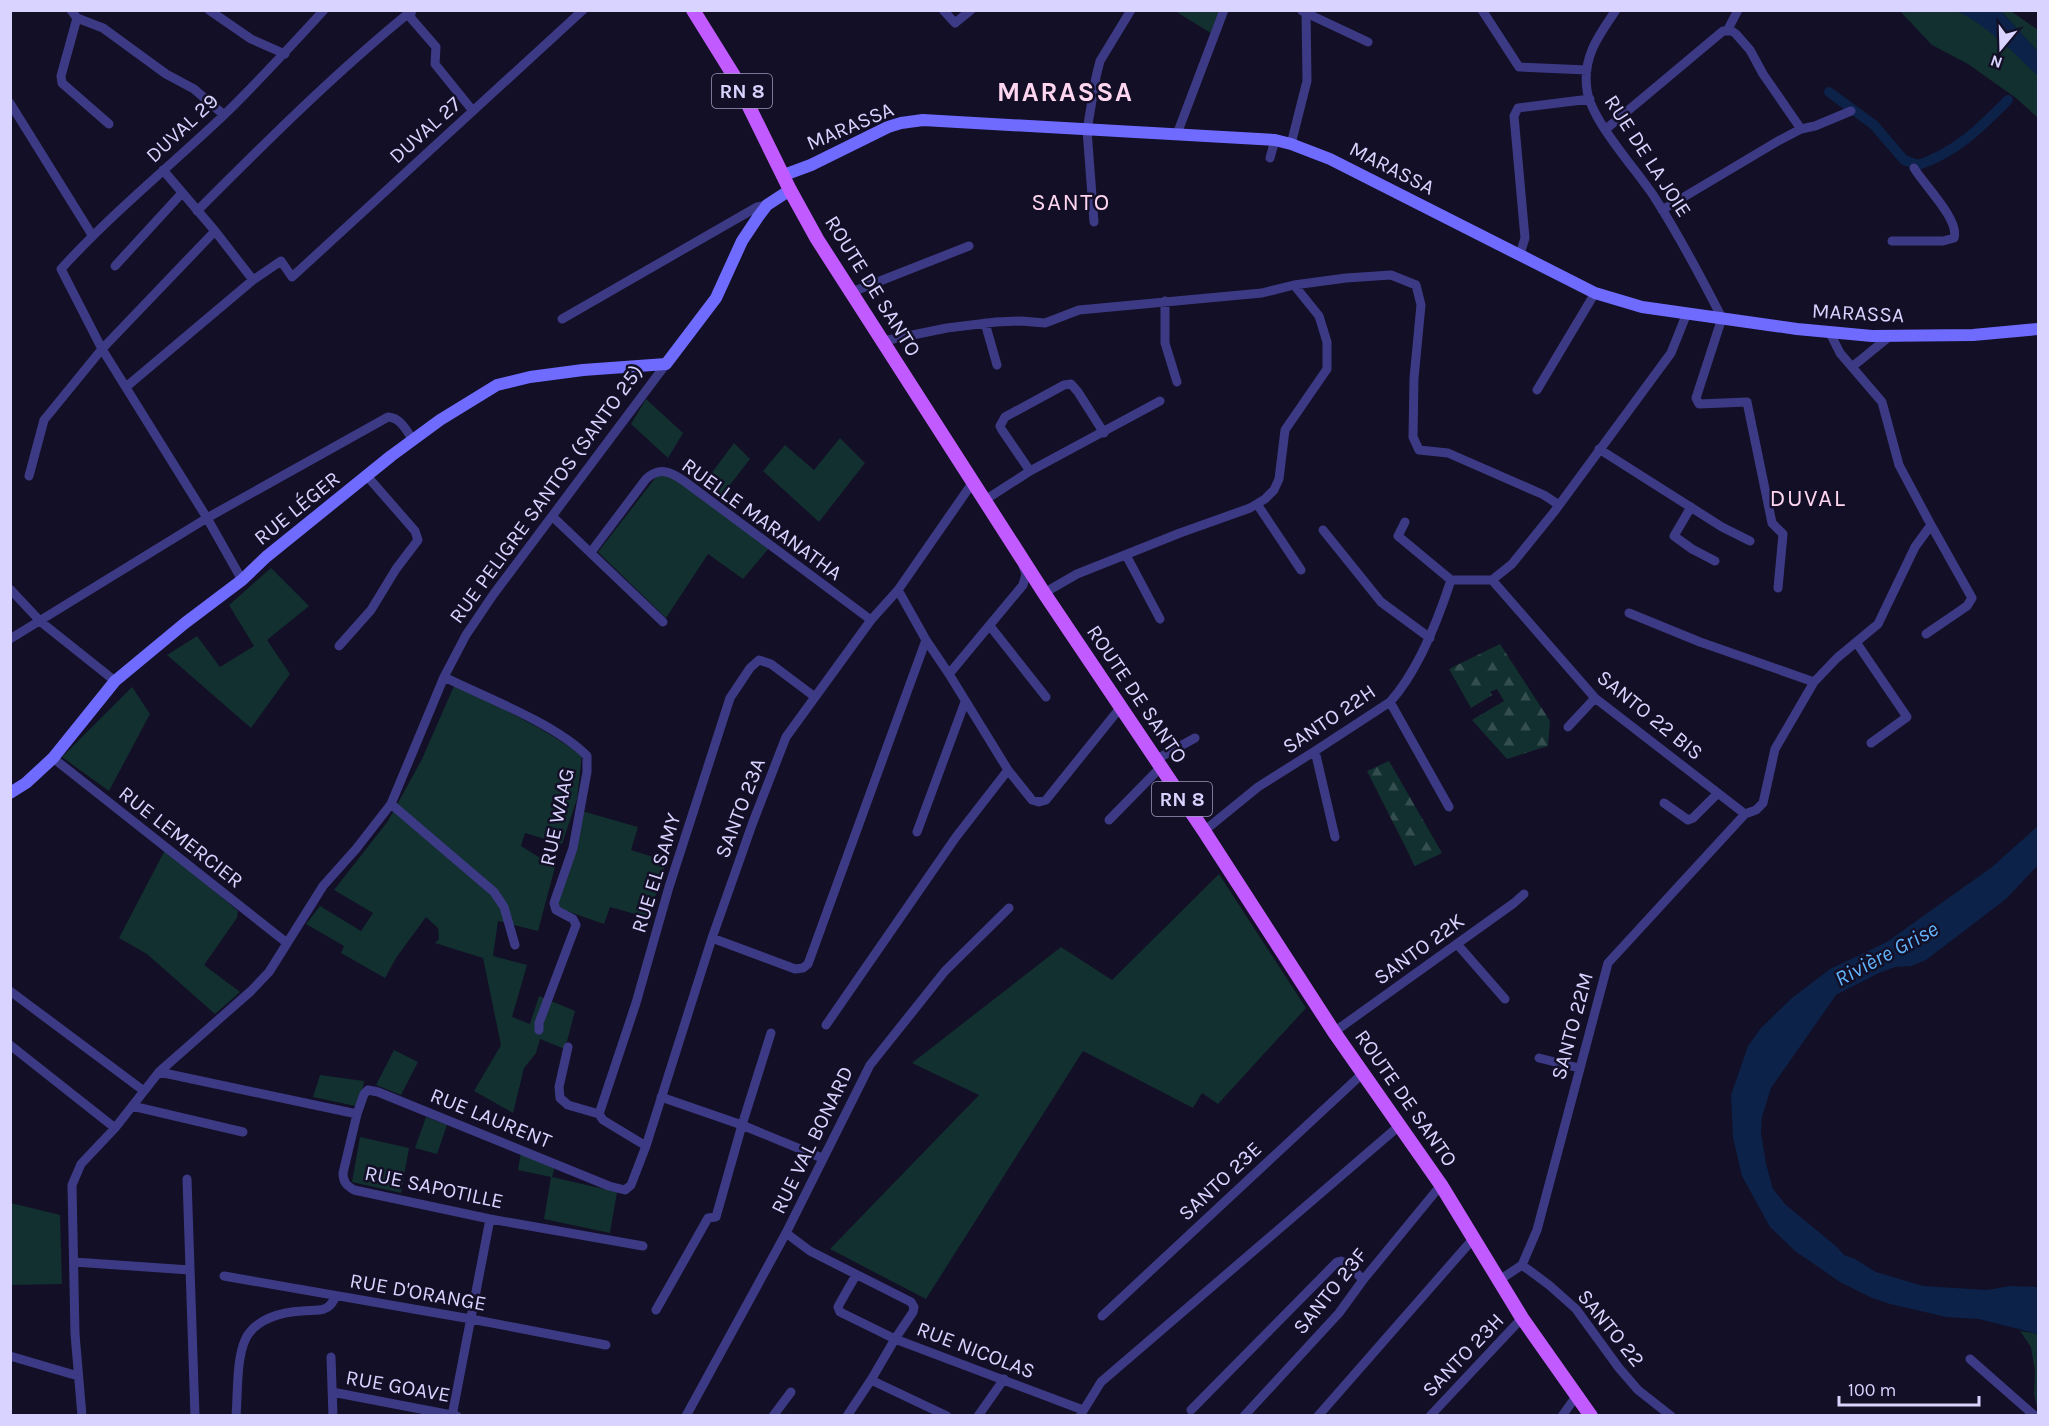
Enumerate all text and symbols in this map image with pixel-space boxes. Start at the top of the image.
north arrow [1971,18,2031,78]
text: N [1988,51,2005,73]
road number: RN 8 [712,74,772,108]
district label: MARASSA [997,76,1133,108]
street label: DUVAL 29 [141,89,223,167]
street label: RUE DE LA JOIE [1600,91,1696,221]
street label: DUVAL 27 [384,92,466,168]
street label: MARASSA [803,97,897,155]
street label: MARASSA [1345,136,1439,200]
district label: SANTO [1031,188,1111,216]
street label: ROUTE DE SANTO [820,211,926,361]
street label: MARASSA [1811,299,1905,327]
street label: RUE PELIGRE SANTOS (SANTO 25) [444,360,648,628]
street label: RUELLE MARANATHA [677,453,847,585]
street label: RUE LÉGER [249,466,345,550]
district label: DUVAL [1770,484,1846,512]
street label: ROUTE DE SANTO [1082,620,1192,768]
street label: SANTO 22 BIS [1592,665,1708,765]
street label: SANTO 22H [1278,679,1380,759]
street label: SANTO 23A [710,755,770,861]
street label: RUE WAAG [535,766,579,868]
street label: RUE LEMERCIER [114,781,248,893]
road number: RN 8 [1152,782,1212,816]
street label: RUE EL SAMY [626,810,686,936]
street label: SANTO 22K [1369,908,1469,990]
water label: Rivière Grise [1830,916,1943,992]
street label: SANTO 22M [1546,970,1598,1082]
street label: ROUTE DE SANTO [1350,1025,1462,1171]
street label: RUE VAL BONARD [766,1062,858,1218]
street label: RUE LAURENT [427,1083,556,1153]
street label: SANTO 23E [1174,1137,1266,1225]
street label: RUE SAPOTILLE [362,1161,506,1213]
street label: SANTO 23F [1288,1243,1372,1339]
street label: RUE D'ORANGE [348,1268,488,1316]
street label: SANTO 22 [1573,1284,1649,1372]
street label: SANTO 23H [1417,1308,1509,1402]
street label: RUE NICOLAS [914,1316,1038,1384]
street label: RUE GOAVE [344,1365,452,1407]
scale bar [1839,1369,1978,1407]
text: 100 m [1848,1379,1896,1401]

